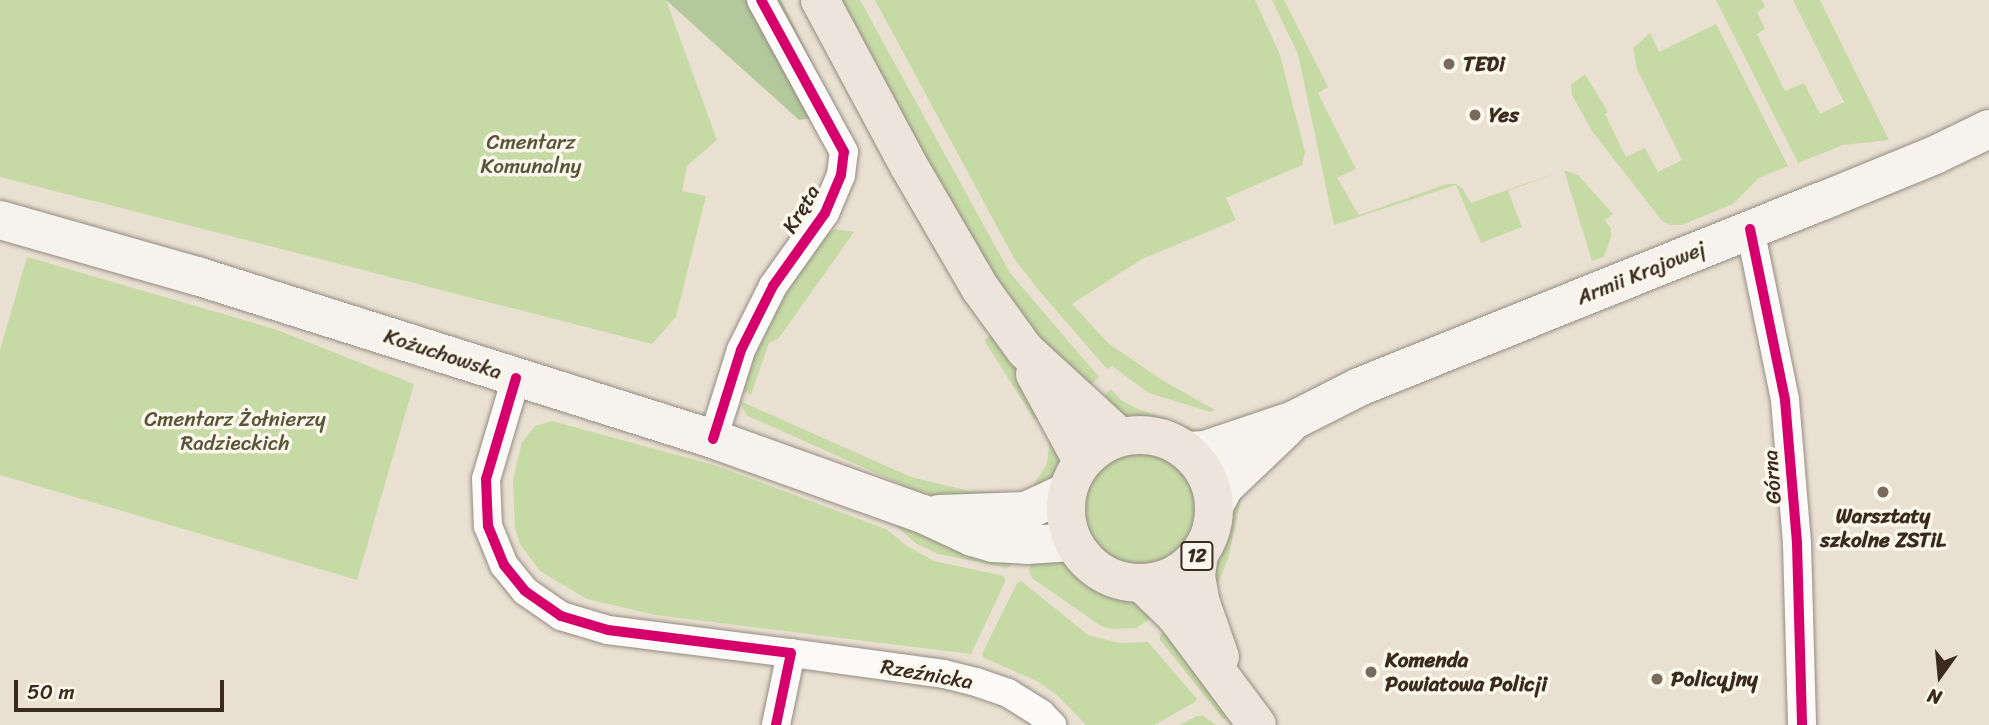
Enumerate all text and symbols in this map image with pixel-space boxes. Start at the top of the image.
place label: TEDi [1463,51,1505,77]
marker: TEDi [1441,56,1457,72]
place label: Yes [1489,102,1519,128]
marker: Yes [1467,107,1483,123]
park label: Cmentarz Komunalny [481,129,581,179]
street label: Kręta [777,180,825,238]
street label: Armii Krajowej [1573,236,1709,310]
street label: Kożuchowska [381,323,505,385]
park label: Cmentarz Żołnierzy Radzieckich [145,406,325,456]
street label: Górna [1758,449,1786,505]
marker: Warsztaty szkolne ZSTiL [1875,484,1891,500]
place label: Warsztaty szkolne ZSTiL [1820,503,1946,553]
road number: 12 [1180,540,1214,572]
north arrow [1905,641,1975,711]
place label: Komenda Powiatowa Policji [1385,647,1547,697]
street label: Rzeźnicka [879,654,975,694]
marker: Komenda Powiatowa Policji [1363,664,1379,680]
scale bar [18,666,228,710]
place label: Policyjny [1671,666,1758,692]
marker: Policyjny [1649,671,1665,687]
text: 50 m [27,673,75,711]
text: N [1924,679,1945,714]

